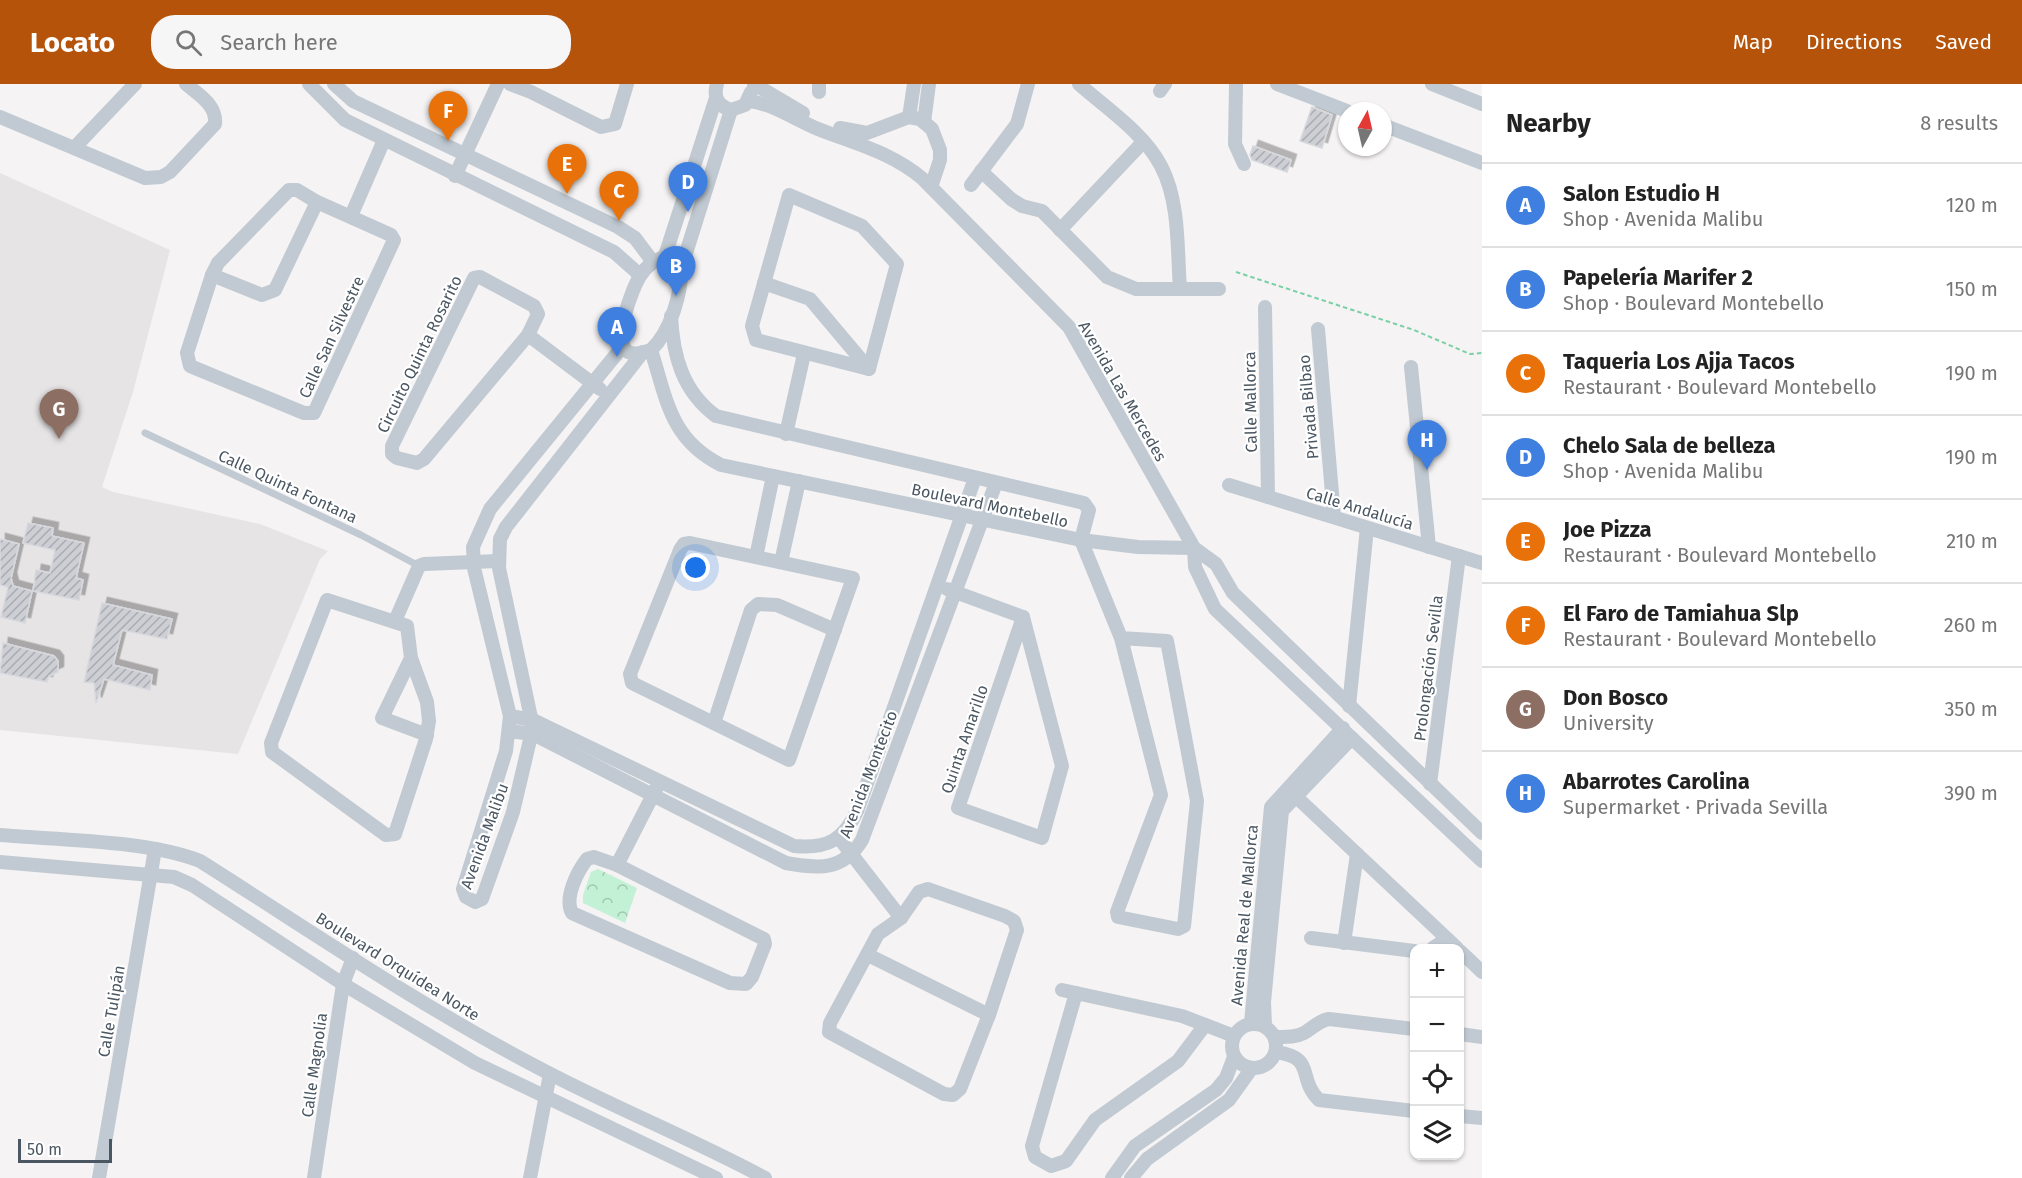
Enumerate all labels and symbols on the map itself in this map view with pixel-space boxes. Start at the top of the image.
pin: F [428,92,468,141]
north arrow [1338,102,1392,156]
pin: E [548,144,586,194]
pin: D [668,162,708,212]
pin: C [600,172,638,221]
pin: B [656,246,696,296]
street label: Circuito Quinta Rosarito [373,272,466,436]
street label: Calle San Silvestre [295,273,368,401]
pin: A [598,308,636,357]
street label: Avenida Las Mercedes [1075,318,1171,465]
street label: Calle Mallorca [1240,351,1261,453]
street label: Privada Bilbao [1294,354,1323,460]
pin: G [40,390,78,439]
pin: H [1408,420,1446,470]
street label: Calle Quinta Fontana [215,446,360,527]
street label: Boulevard Montebello [910,480,1070,531]
street label: Calle Andalucía [1304,483,1416,534]
your location [681,553,710,582]
street label: Prolongación Sevilla [1410,594,1447,742]
street label: Quinta Amarillo [937,682,992,796]
street label: Avenida Montecito [835,708,901,840]
street label: Avenida Malibu [457,781,512,892]
street label: Avenida Real de Mallorca [1227,824,1262,1006]
street label: Boulevard Orquídea Norte [312,908,483,1025]
street label: Calle Tulipán [94,964,129,1059]
street label: Calle Magnolia [298,1011,331,1119]
scale bar [18,1136,112,1164]

